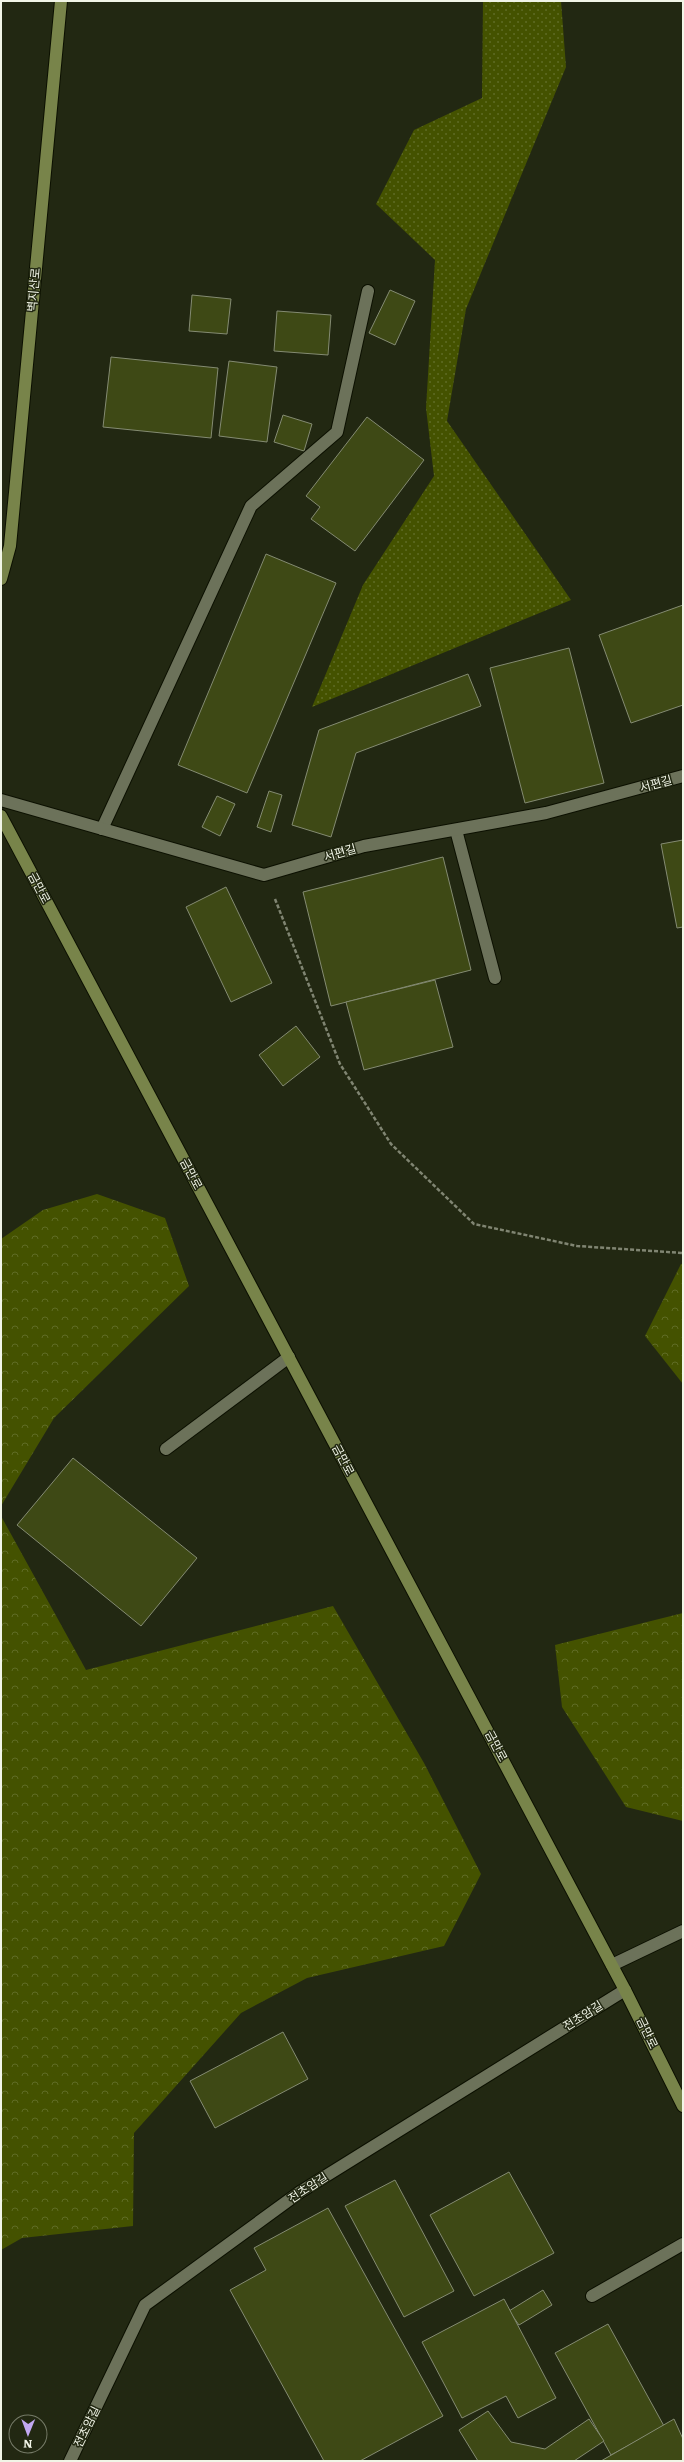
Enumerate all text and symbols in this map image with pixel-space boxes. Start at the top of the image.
street label: 벽지산로 [22,267,44,313]
street label: 서편길 [637,770,674,796]
street label: 서편길 [321,839,358,865]
street label: 금만로 [24,869,56,906]
street label: 금만로 [176,1155,208,1192]
street label: 금만로 [328,1441,360,1478]
street label: 금만로 [481,1727,513,1764]
street label: 전초암길 [559,1996,606,2034]
street label: 금만로 [633,2014,663,2051]
street label: 전초암길 [284,2168,331,2207]
street label: 전초암길 [68,2403,104,2450]
north arrow [8,2414,48,2454]
text: N [23,2437,33,2453]

